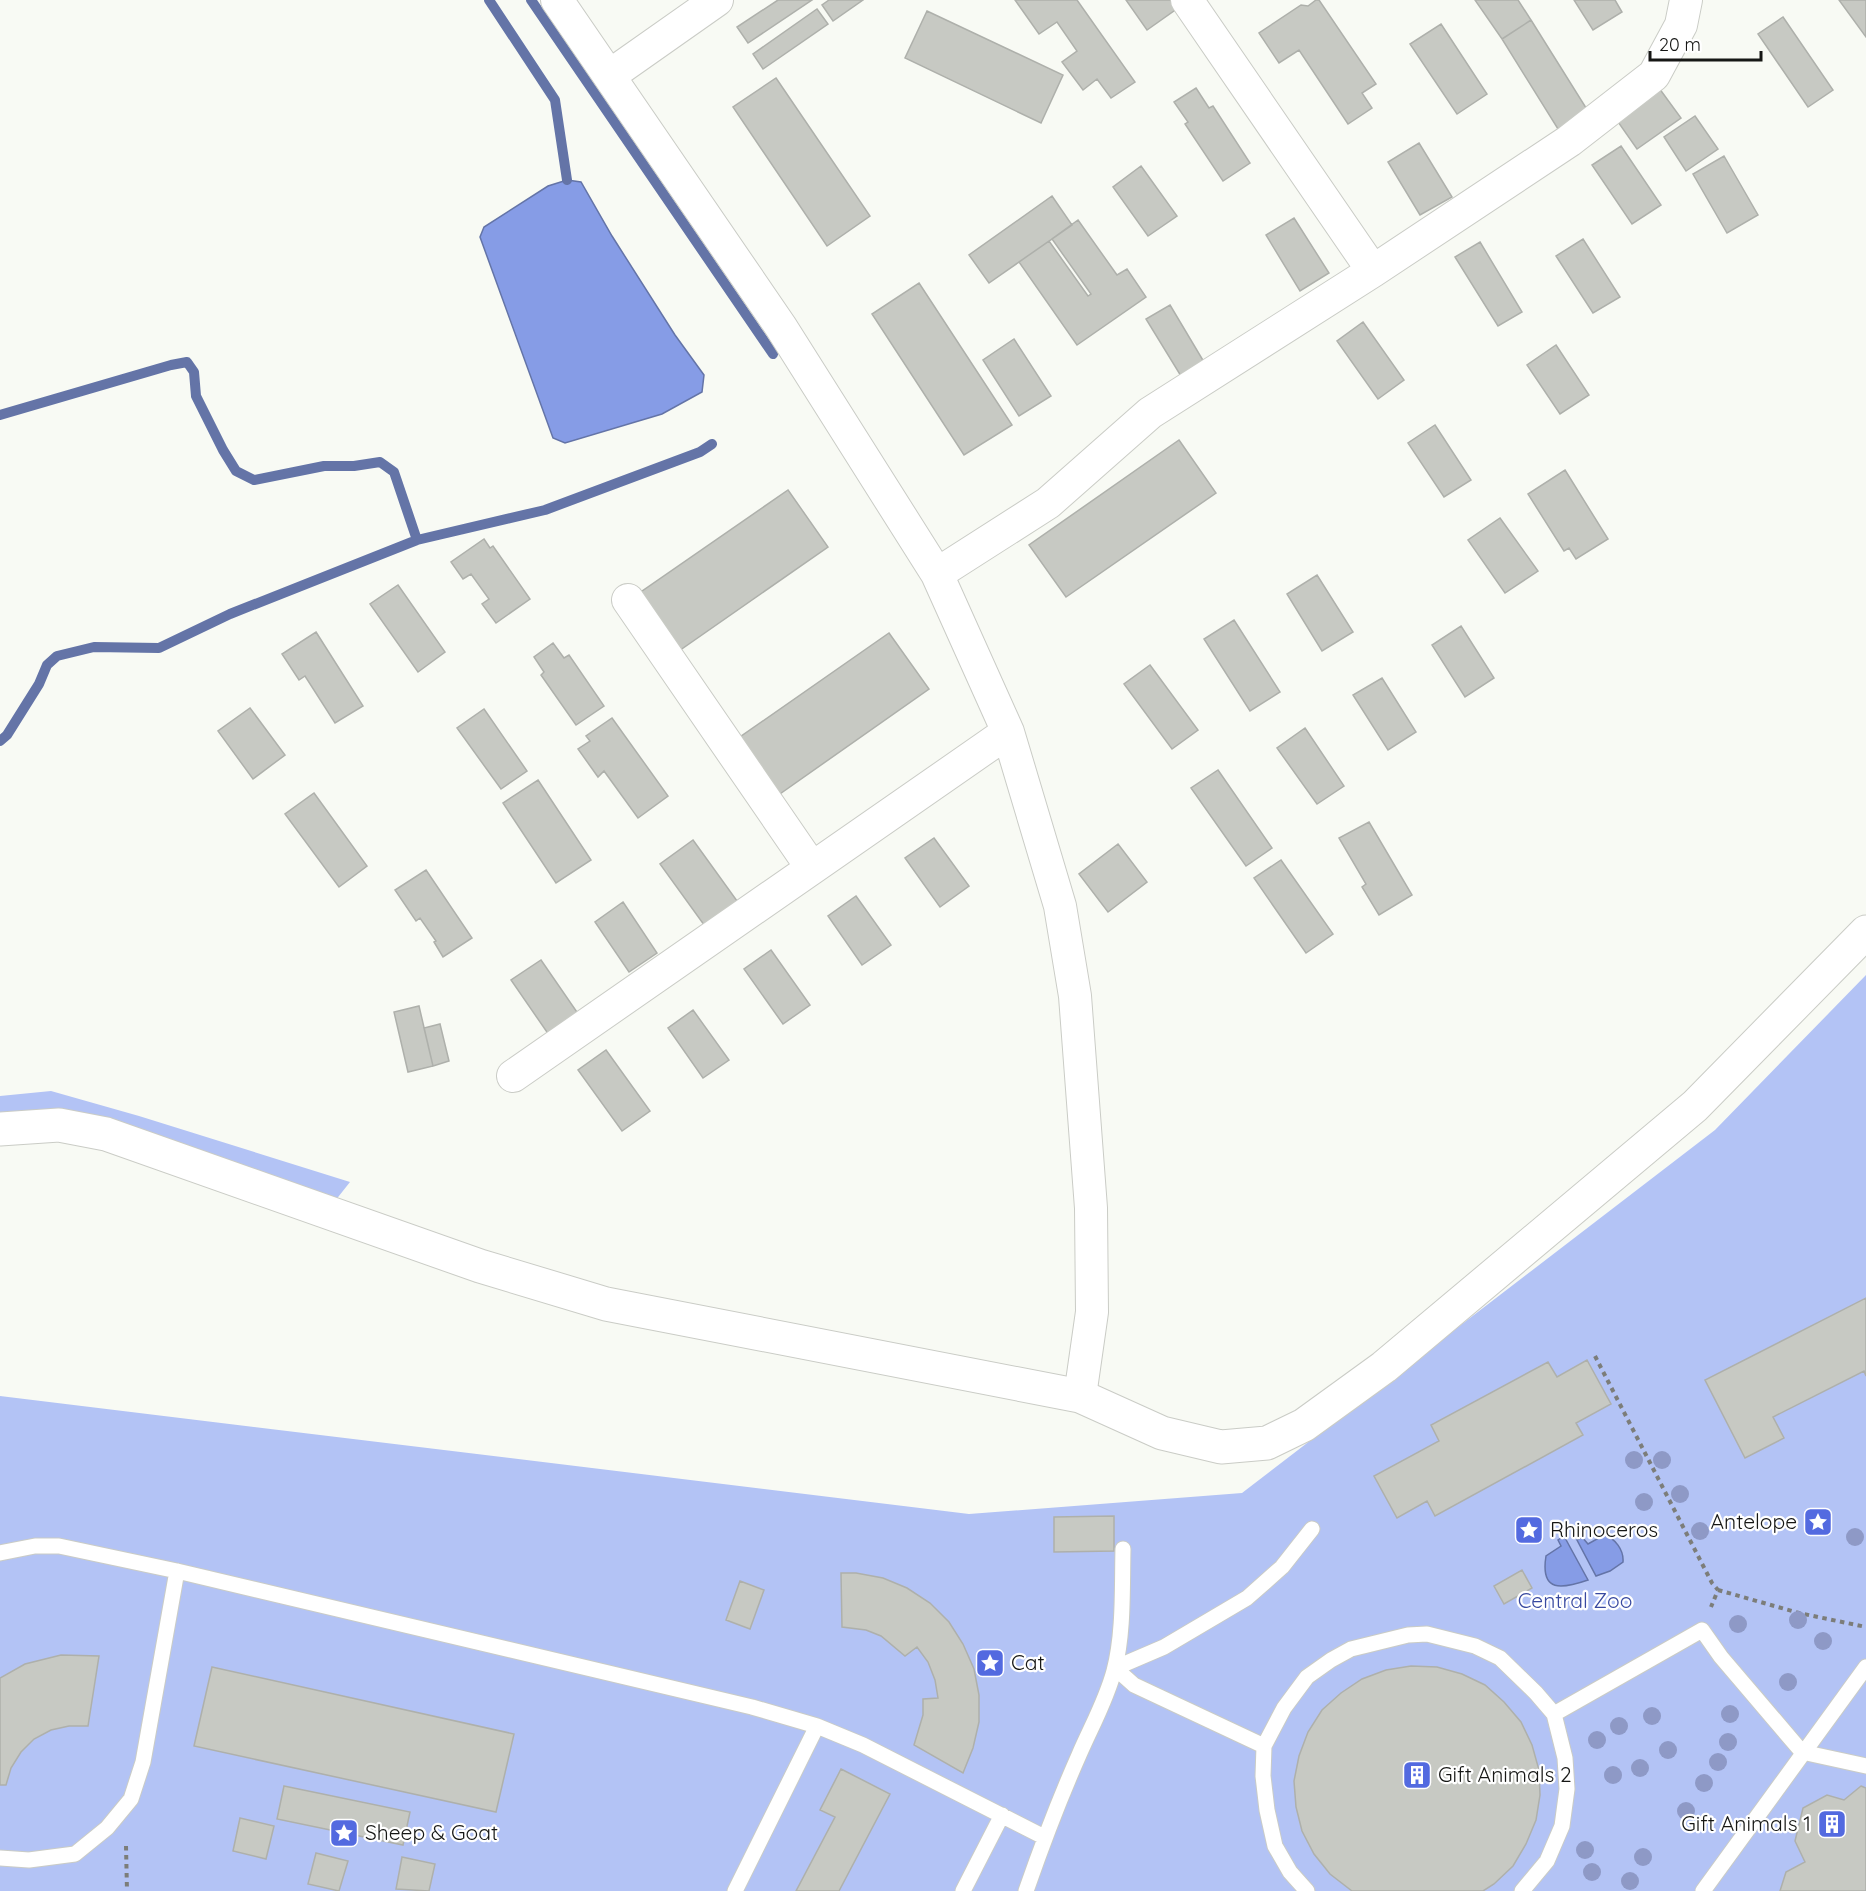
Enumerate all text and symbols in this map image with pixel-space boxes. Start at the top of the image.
scale bar [1650,24,1761,62]
text: 20 m [1659,33,1701,56]
place icon: Antelope [1802,1506,1834,1538]
place label: Antelope [1711,1508,1797,1534]
place icon: Rhinoceros [1513,1514,1545,1546]
place label: Rhinoceros [1550,1516,1658,1542]
park label: Central Zoo [1518,1587,1632,1613]
place icon: Cat [974,1647,1006,1679]
place label: Cat [1011,1649,1045,1675]
building icon: Gift Animals 2 [1401,1759,1433,1791]
place label: Gift Animals 2 [1438,1761,1572,1787]
building icon: Gift Animals 1 [1816,1808,1848,1840]
place label: Gift Animals 1 [1681,1810,1811,1836]
place icon: Sheep & Goat [328,1817,360,1849]
place label: Sheep & Goat [365,1819,498,1845]

